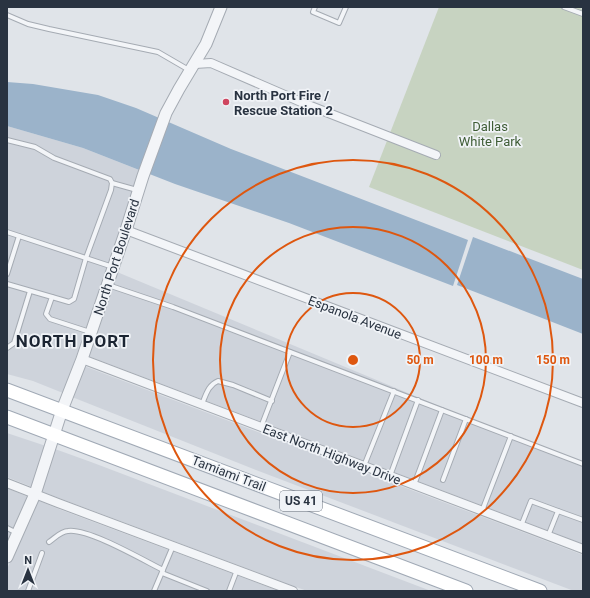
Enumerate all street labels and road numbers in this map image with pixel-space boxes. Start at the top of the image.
street label: North Port Boulevard [91,197,142,317]
street label: Espanola Avenue [306,293,404,342]
street label: East North Highway Drive [261,421,403,488]
street label: Tamiami Trail [190,452,268,494]
road number: US 41 [280,491,322,511]

